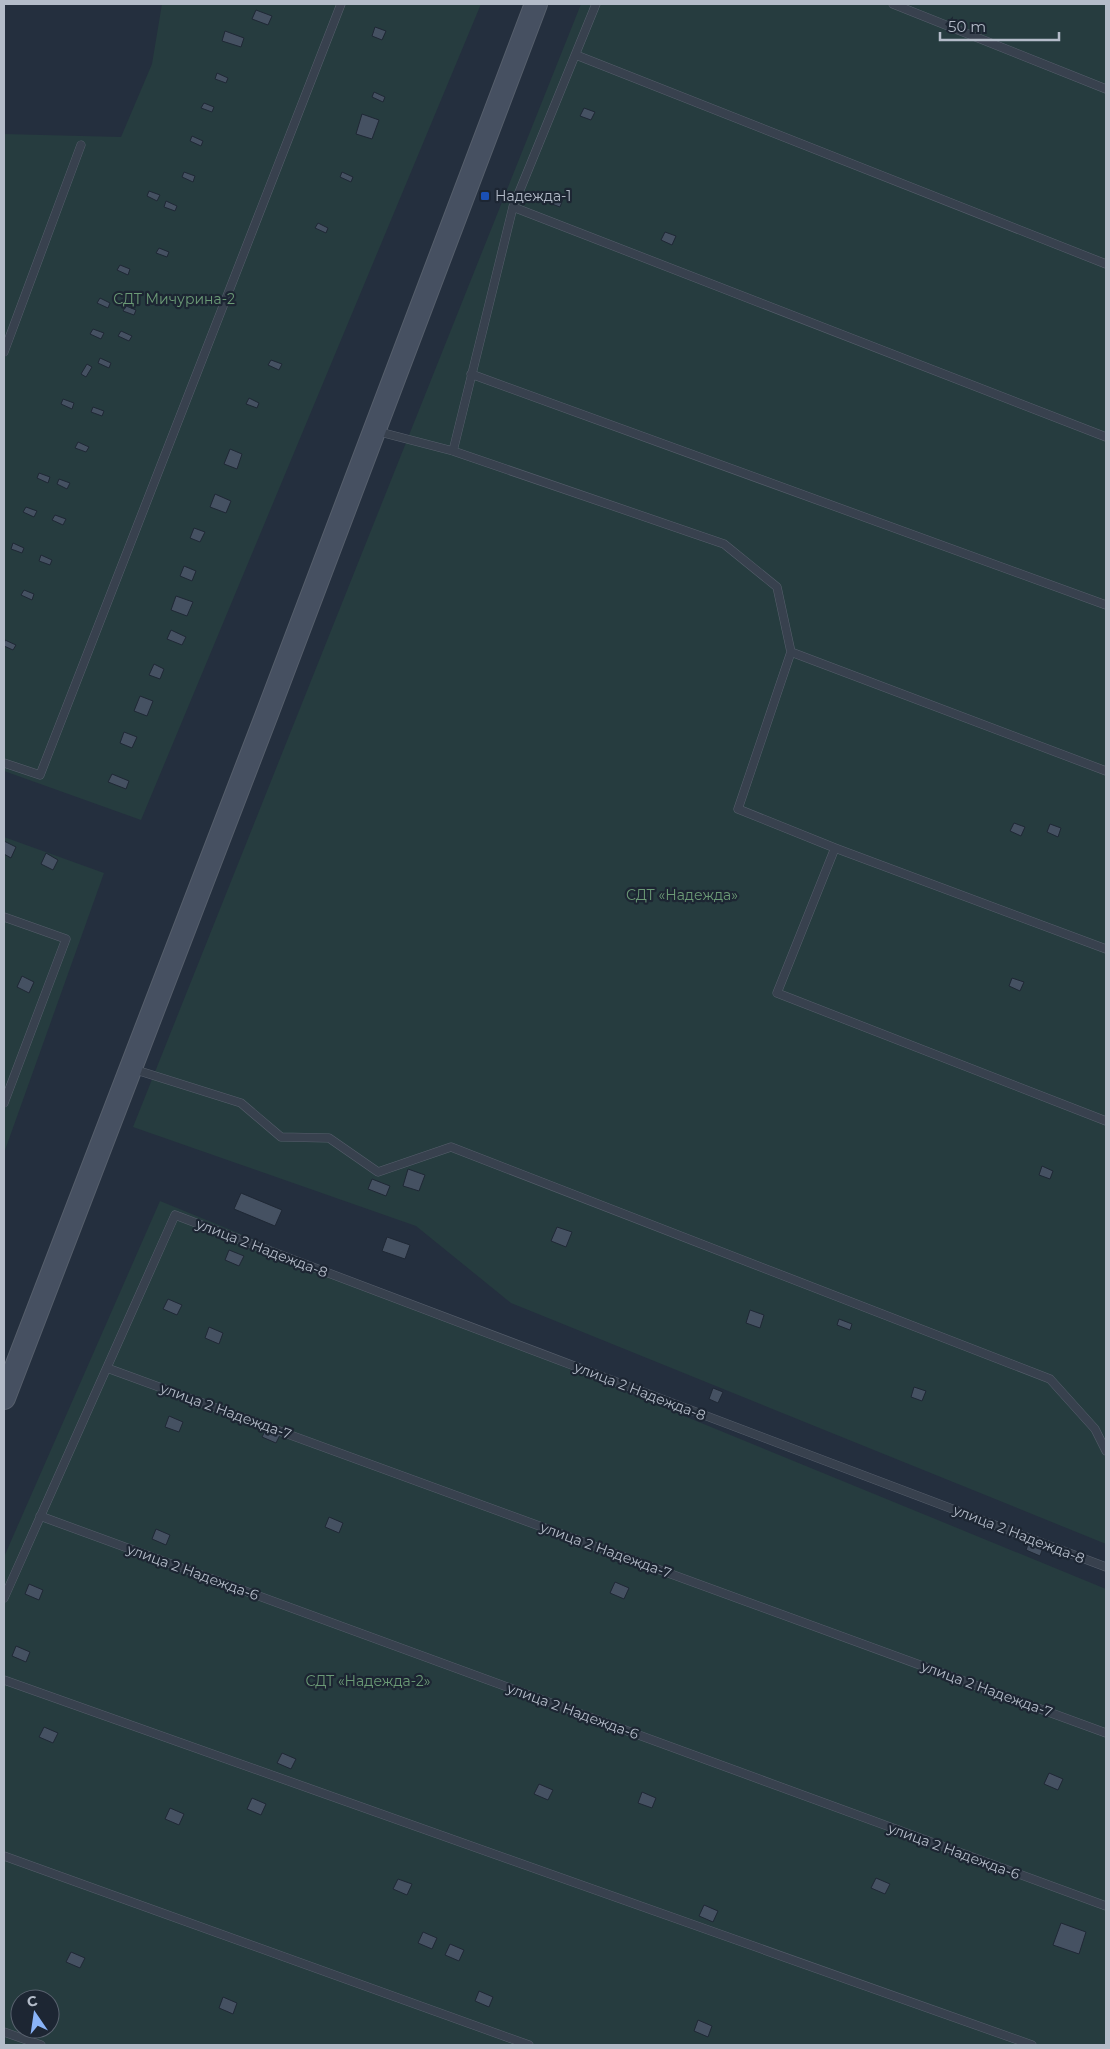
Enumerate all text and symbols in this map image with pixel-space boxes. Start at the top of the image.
scale bar [940,10,1059,42]
text: 50 m [948,17,986,36]
place label: Надежда-1 [495,187,571,205]
marker: Надежда-1 [479,190,491,202]
park label: СДТ Мичурина-2 [113,290,235,308]
park label: СДТ «Надежда» [626,886,738,904]
street label: улица 2 Надежда-8 [193,1214,330,1281]
street label: улица 2 Надежда-8 [571,1357,708,1424]
street label: улица 2 Надежда-7 [157,1379,294,1443]
street label: улица 2 Надежда-8 [950,1500,1087,1567]
street label: улица 2 Надежда-7 [537,1518,674,1582]
street label: улица 2 Надежда-6 [124,1539,262,1604]
street label: улица 2 Надежда-7 [918,1657,1055,1721]
park label: СДТ «Надежда-2» [306,1672,430,1690]
street label: улица 2 Надежда-6 [504,1678,642,1743]
street label: улица 2 Надежда-6 [885,1818,1023,1883]
north arrow [10,1989,60,2039]
text: С [25,1991,39,2011]

